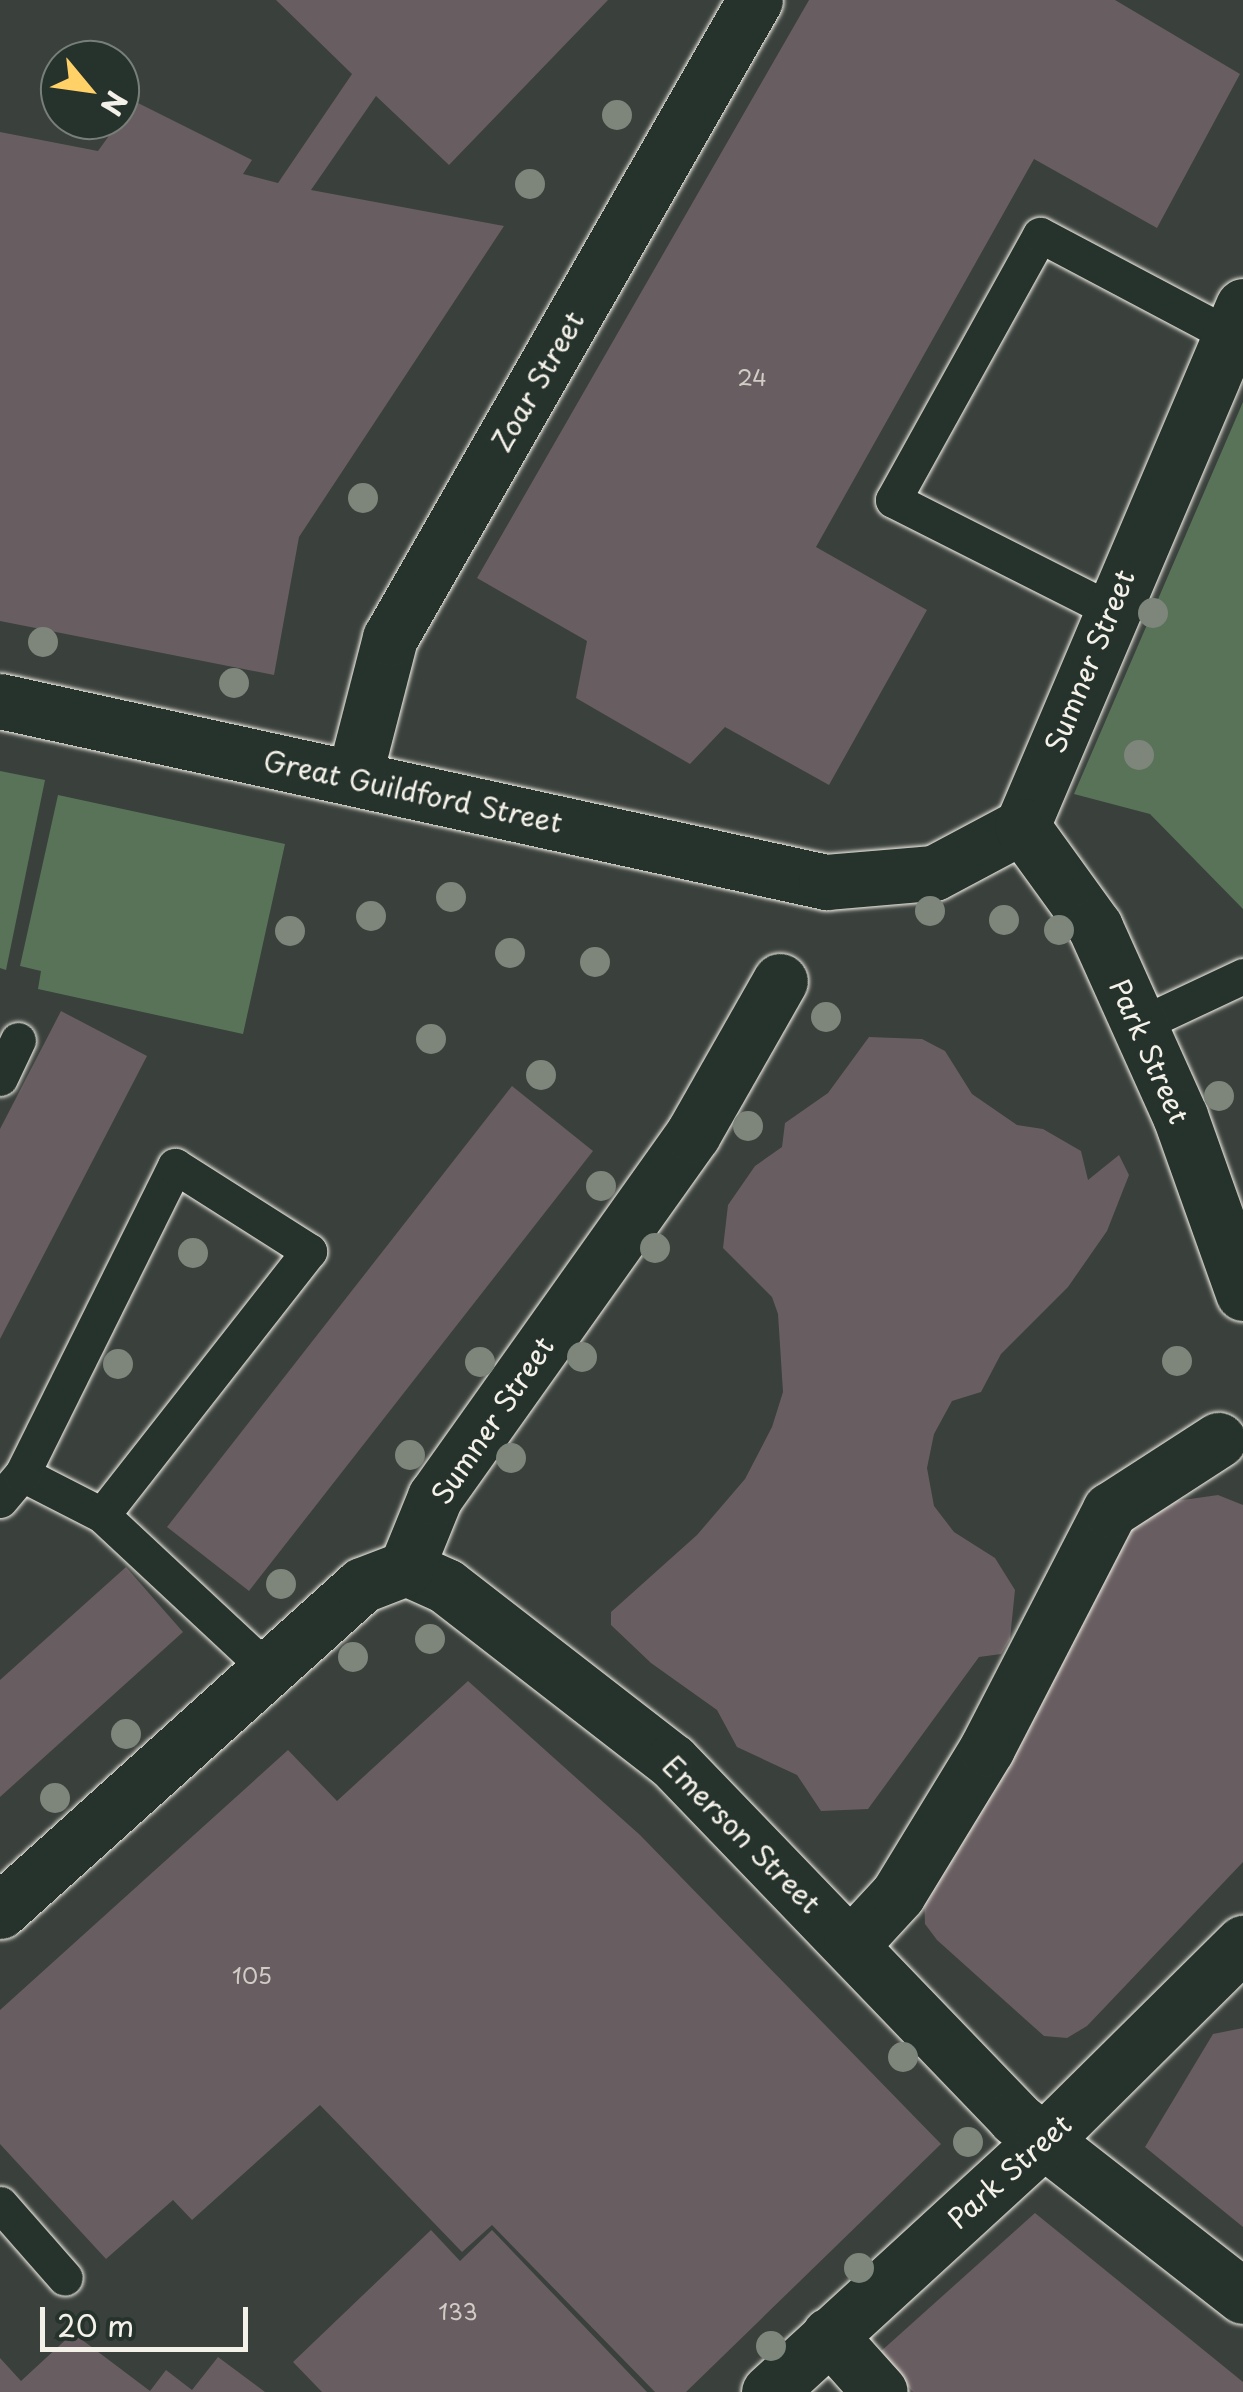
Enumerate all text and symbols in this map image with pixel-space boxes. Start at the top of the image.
north arrow [40,40,140,140]
text: N [91,84,139,124]
street label: Zoar Street [484,305,590,457]
house number: 24 [737,364,767,390]
street label: Sumner Street [1037,564,1141,758]
street label: Great Guildford Street [260,743,566,839]
street label: Park Street [1103,973,1197,1129]
street label: Sumner Street [423,1329,561,1511]
street label: Emerson Street [656,1748,828,1920]
house number: 105 [232,1962,272,1988]
street label: Park Street [940,2107,1078,2235]
scale bar [45,2287,252,2349]
house number: 133 [438,2298,478,2324]
text: 20 m [57,2302,134,2347]

